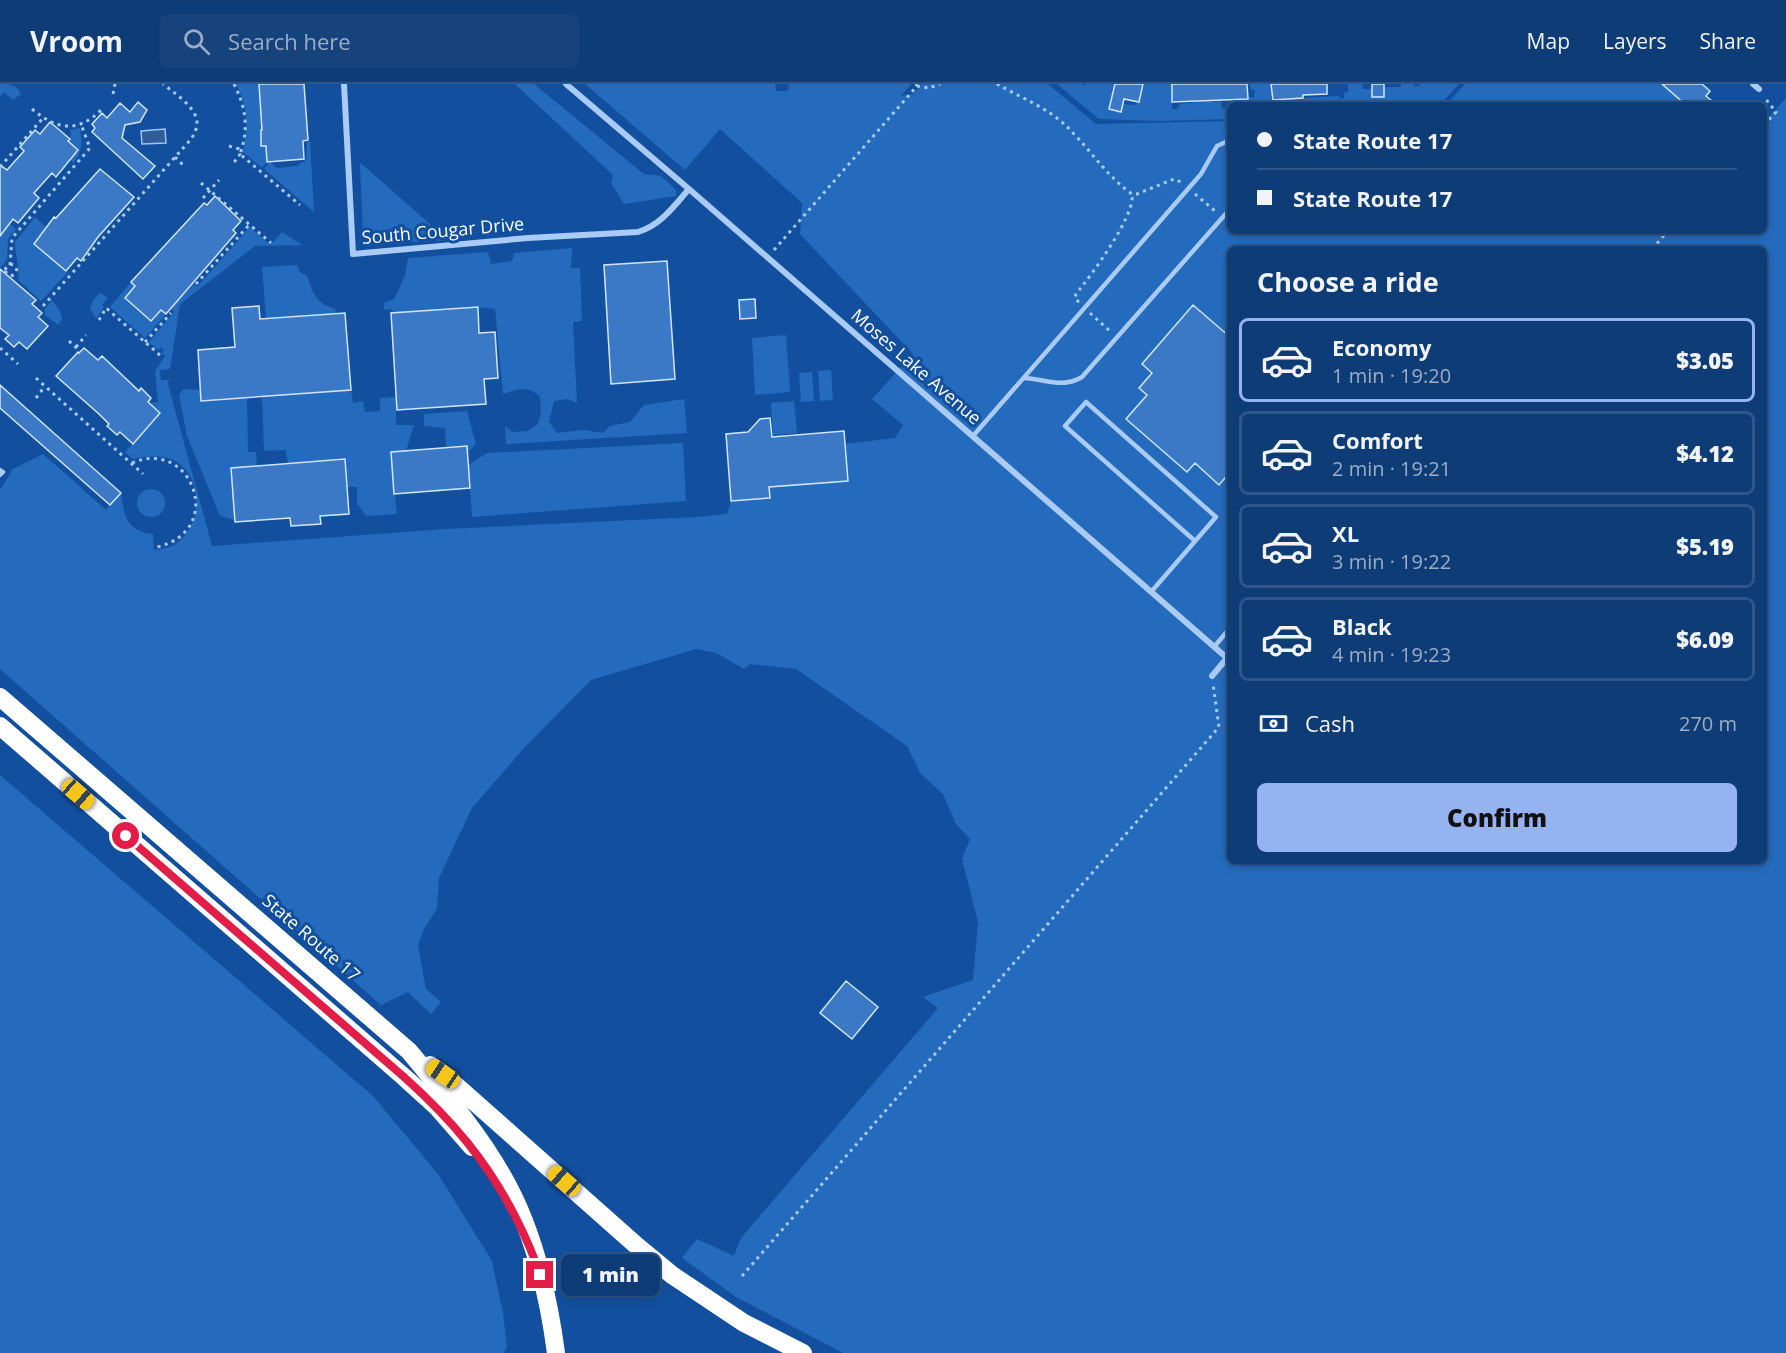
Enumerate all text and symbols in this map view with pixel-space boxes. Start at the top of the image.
search box [159,14,579,68]
text: Vroom [30,22,123,60]
icon: search [180,25,213,58]
text: Search here [228,26,351,56]
text: Map [1527,27,1570,55]
text: Layers [1603,27,1667,55]
text: Share [1700,27,1756,55]
text: State Route 17 [1293,125,1452,155]
text: State Route 17 [1293,183,1452,213]
street label: South Cougar Drive [361,211,525,249]
text: Choose a ride [1257,263,1439,300]
street label: Moses Lake Avenue [846,303,987,430]
text: Economy [1332,332,1431,362]
icon: car [1260,333,1314,387]
text: $3.05 [1676,345,1734,375]
text: 1 min · 19:20 [1332,362,1451,389]
text: Comfort [1332,425,1423,455]
icon: car [1260,426,1314,480]
text: $4.12 [1676,438,1734,468]
text: 2 min · 19:21 [1332,455,1451,482]
text: XL [1332,518,1359,548]
icon: car [1260,519,1314,573]
text: $5.19 [1676,531,1734,561]
text: 3 min · 19:22 [1332,548,1451,575]
text: Black [1332,611,1392,641]
icon: car [1260,612,1314,666]
text: $6.09 [1676,624,1734,654]
text: 4 min · 19:23 [1332,641,1451,668]
icon: cash [1257,707,1290,740]
text: Cash [1305,708,1355,738]
text: 270 m [1679,710,1737,737]
car [59,775,97,813]
button: Confirm [1257,783,1737,852]
route start [112,822,139,849]
street label: State Route 17 [258,888,366,986]
car [423,1056,463,1092]
car [545,1162,583,1200]
callout: 1 min [561,1254,660,1296]
route end [526,1261,553,1288]
text: 1 min [582,1261,639,1288]

